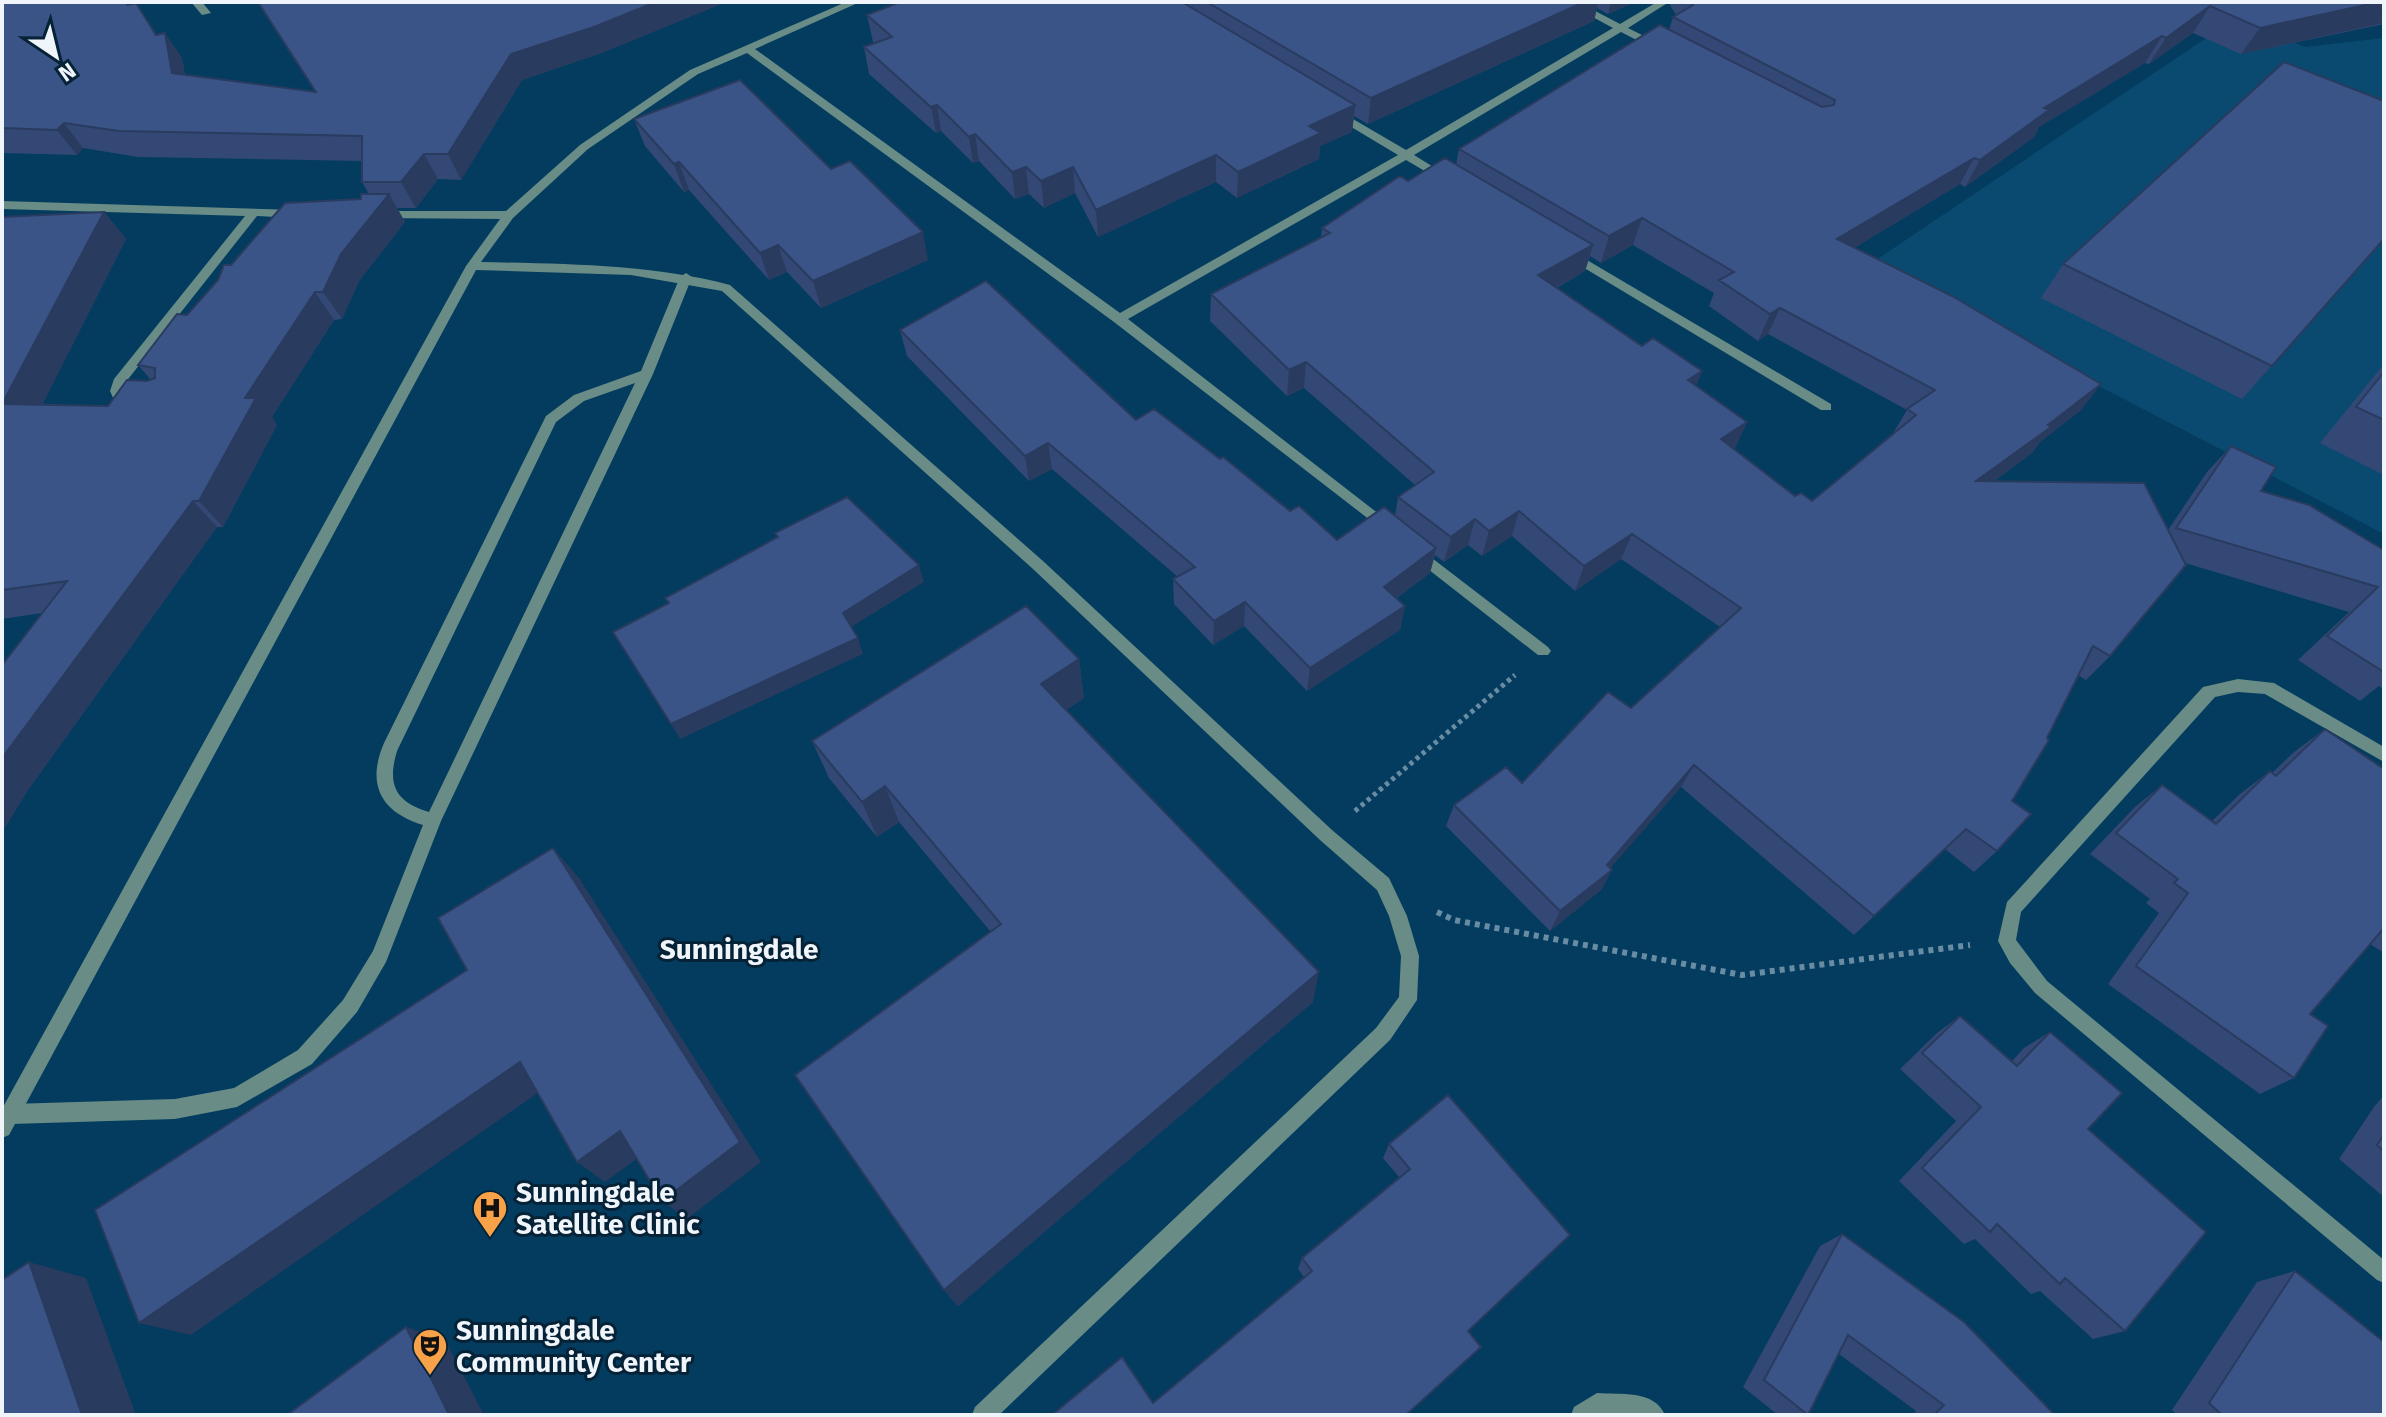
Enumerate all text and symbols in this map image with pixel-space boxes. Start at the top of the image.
north arrow [16,16,96,96]
text: N [53,57,81,87]
district label: Sunningdale [660,933,818,966]
place label: Sunningdale Satellite Clinic [516,1176,700,1241]
hospital icon: Sunningdale Satellite Clinic [471,1189,509,1239]
place label: Sunningdale Community Center [456,1314,692,1379]
theatre icon: Sunningdale Community Center [411,1327,449,1377]

